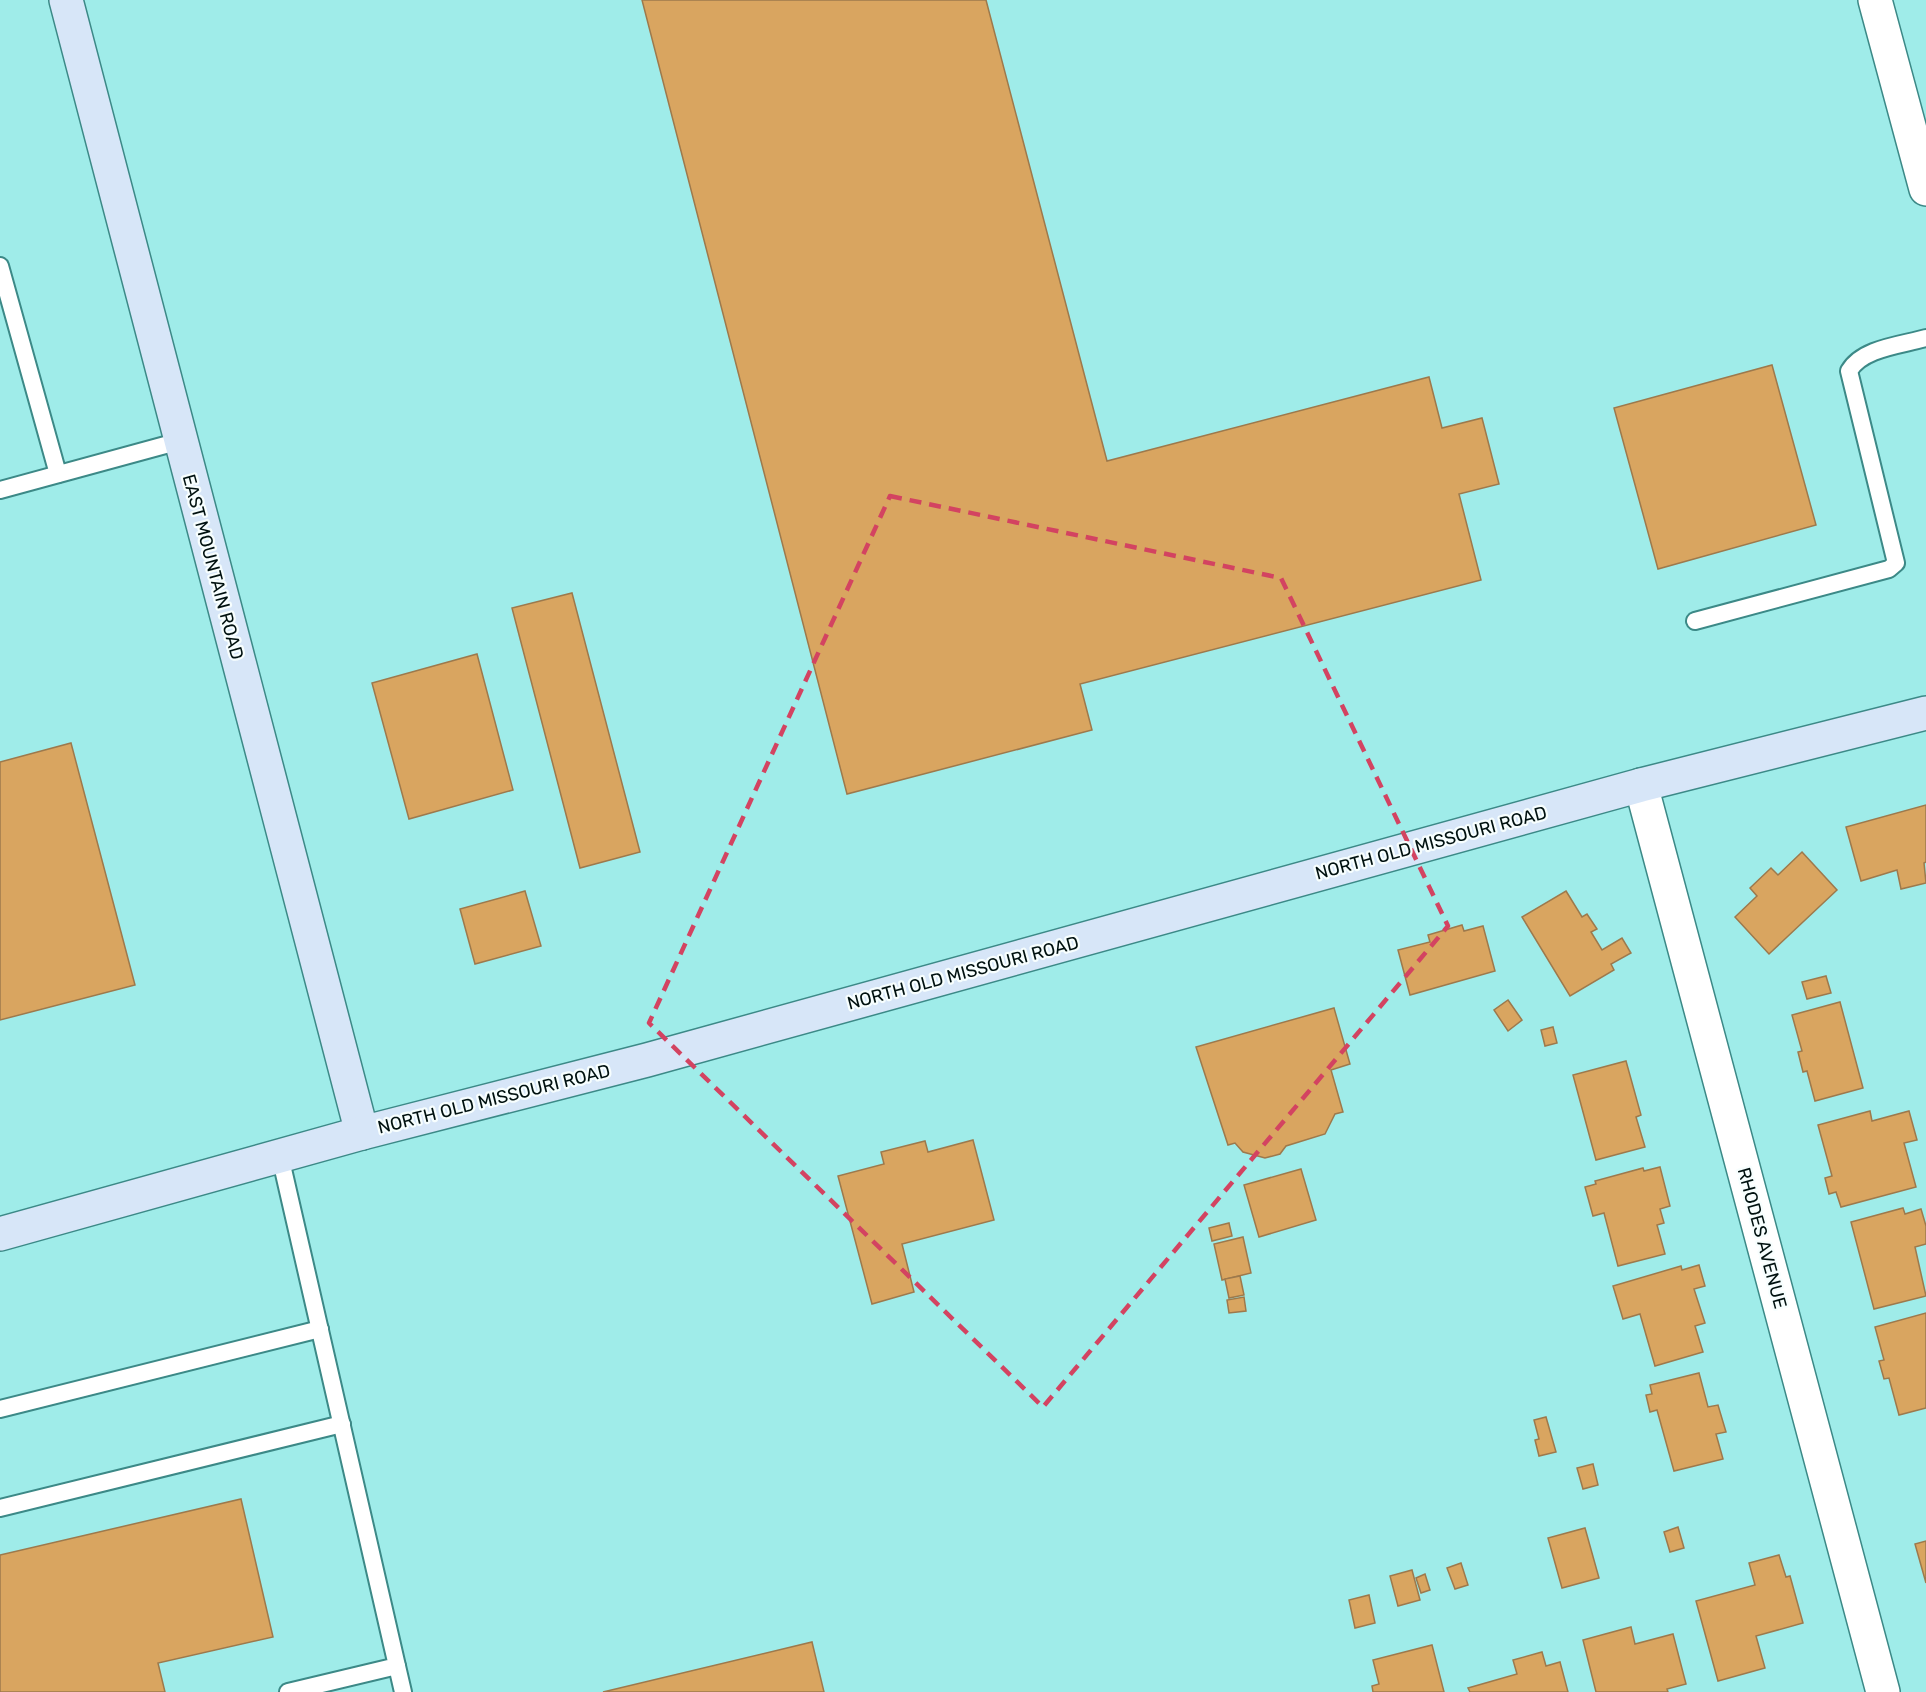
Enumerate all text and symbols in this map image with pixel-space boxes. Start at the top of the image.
street label: EAST MOUNTAIN ROAD [178,472,248,662]
street label: NORTH OLD MISSOURI ROAD [1313,801,1549,885]
street label: NORTH OLD MISSOURI ROAD [845,931,1081,1015]
street label: NORTH OLD MISSOURI ROAD [375,1059,613,1139]
street label: RHODES AVENUE [1733,1165,1791,1311]

